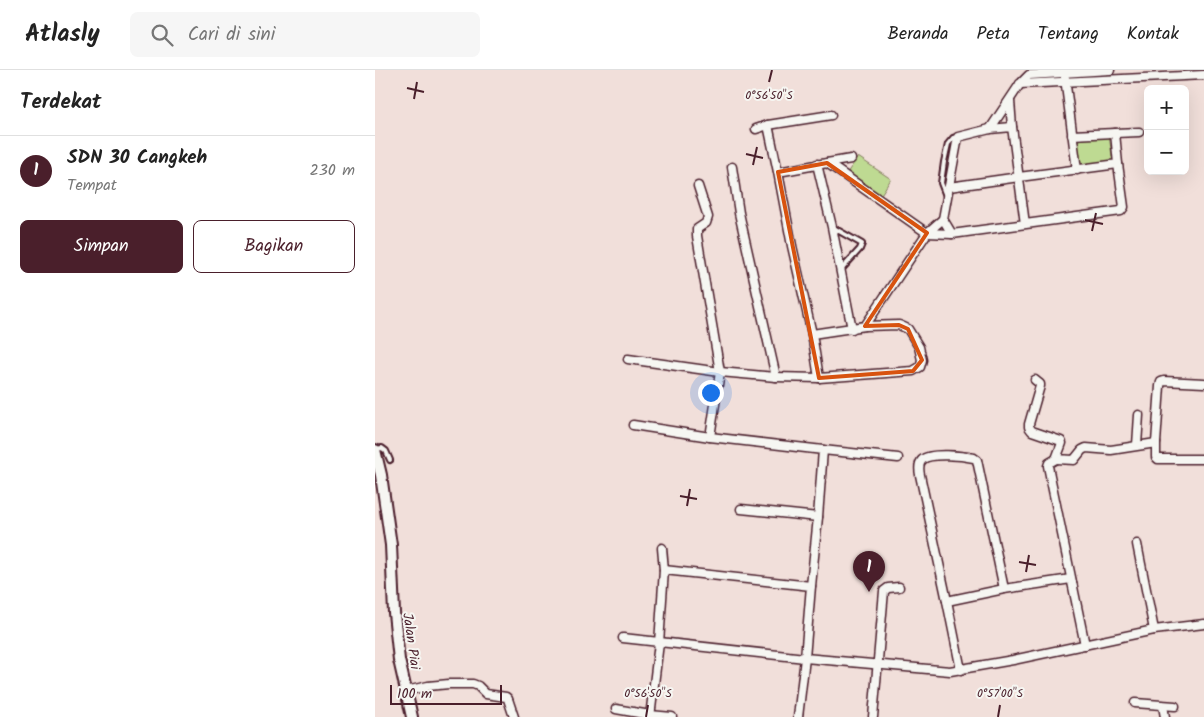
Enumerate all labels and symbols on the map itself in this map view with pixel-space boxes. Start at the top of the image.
text: 0°56'50"S [745,86,793,105]
your location [698,380,724,406]
pin: 1 [853,551,885,592]
street label: Jalan Piai [396,611,426,672]
scale bar [390,682,503,705]
text: 0°56'50"S [624,684,672,703]
text: 0°57'00"S [977,684,1024,703]

